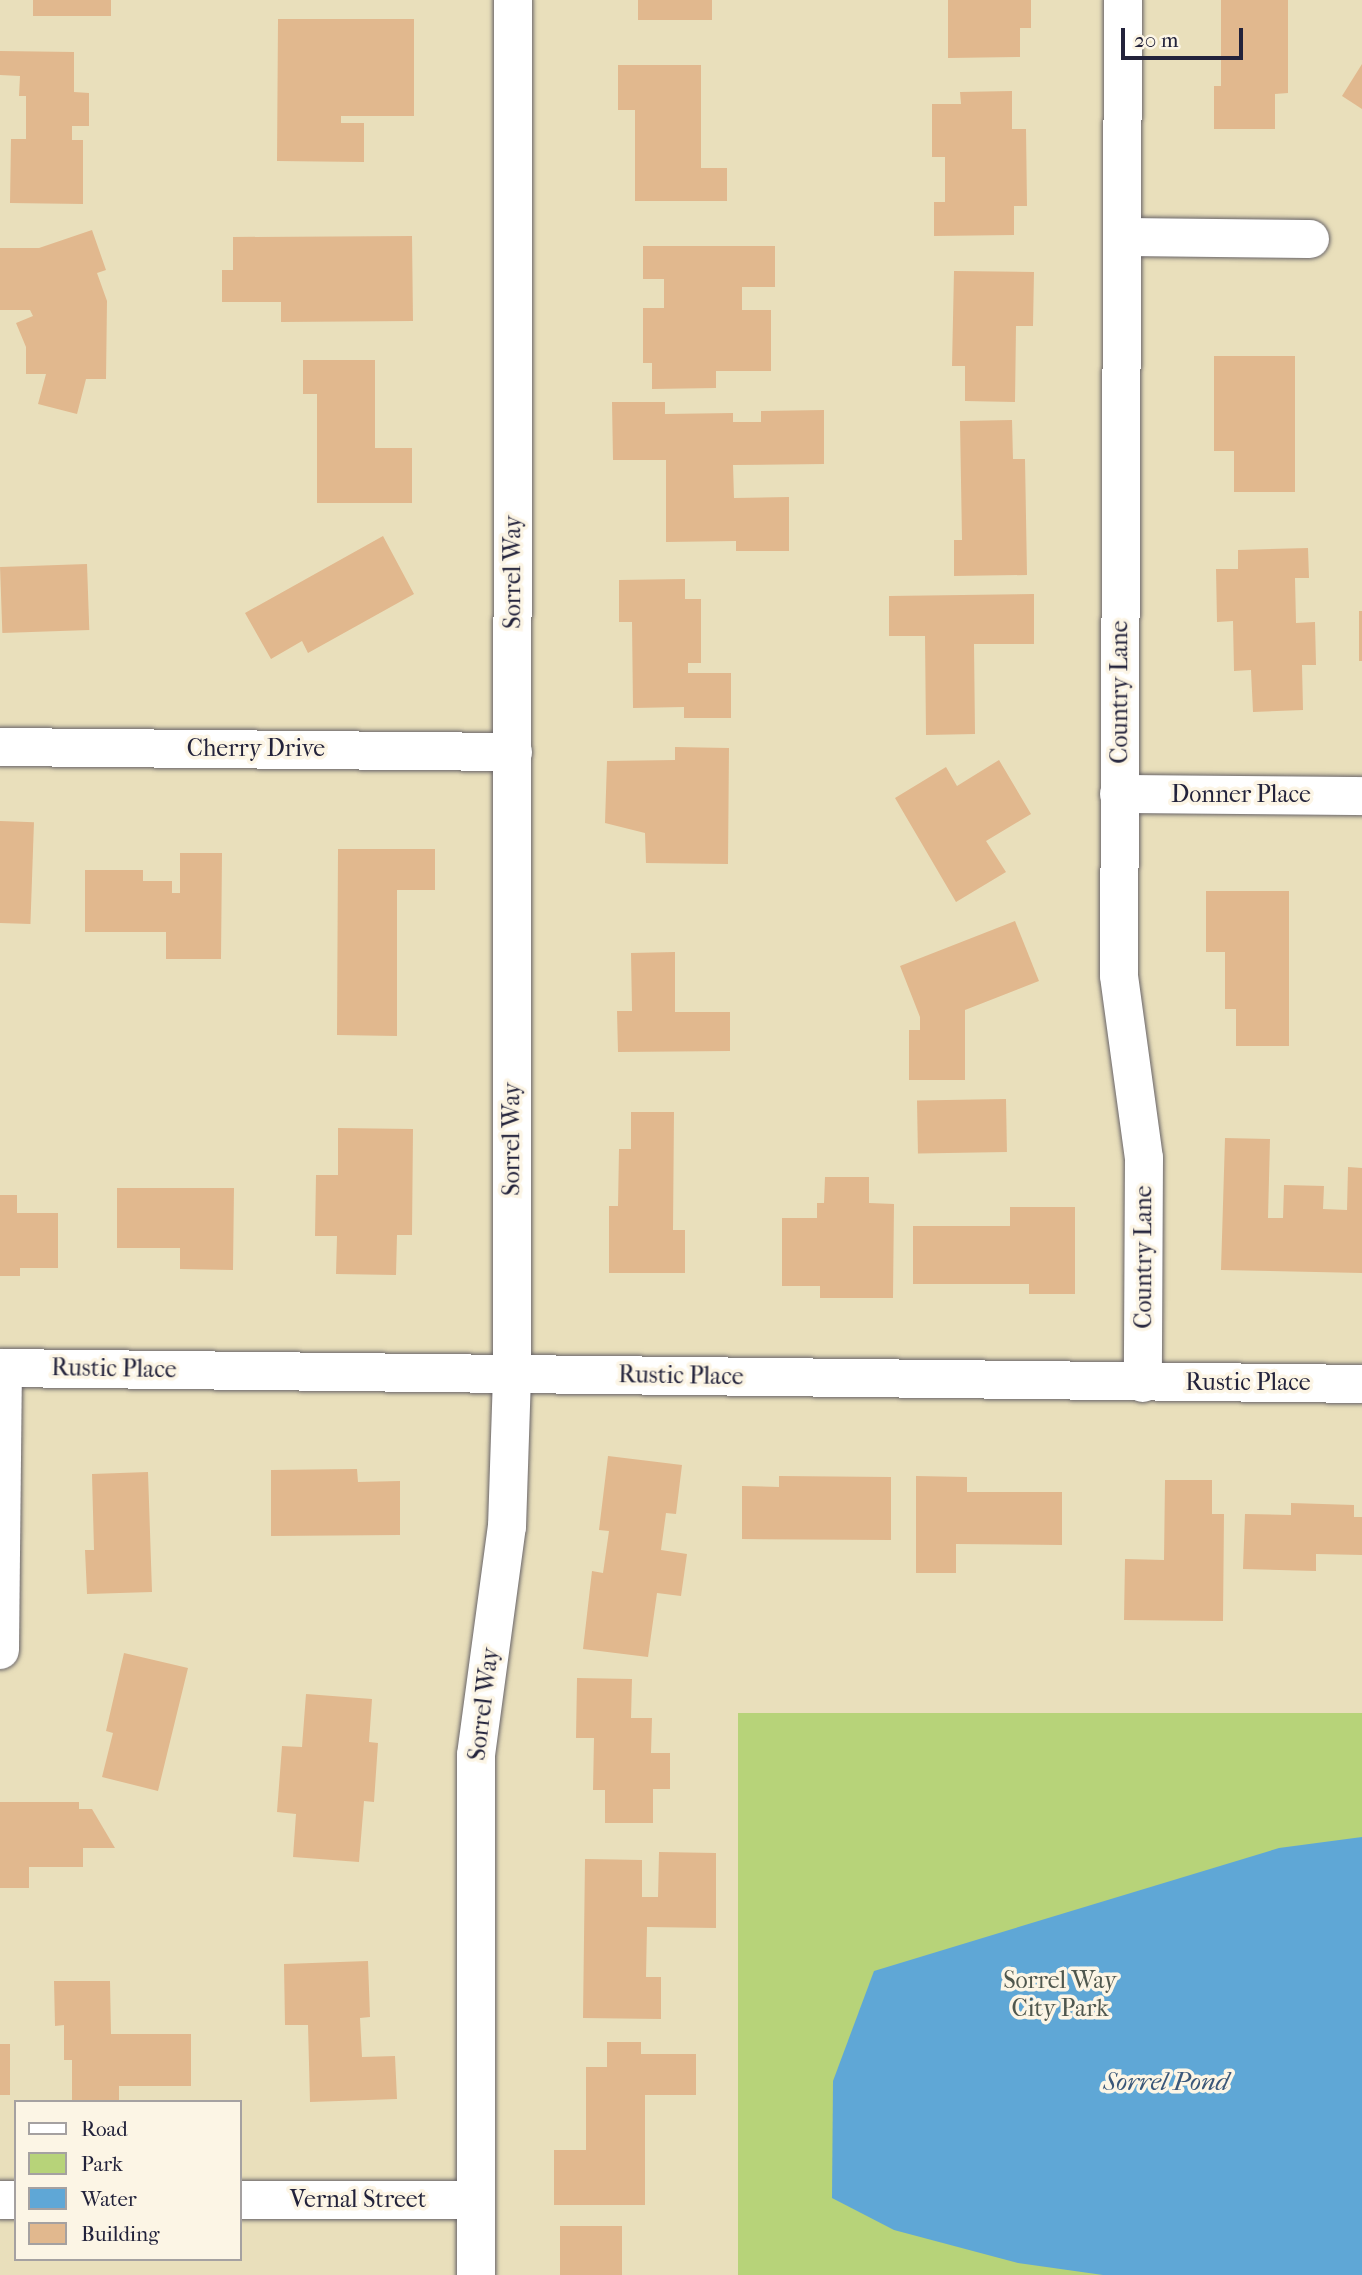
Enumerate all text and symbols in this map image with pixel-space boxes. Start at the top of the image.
scale bar [1124,14,1246,58]
text: 20 m [1134,28,1178,52]
street label: Sorrel Way [499,515,527,629]
street label: Country Lane [1106,620,1134,764]
street label: Cherry Drive [187,735,325,763]
street label: Donner Place [1171,781,1311,809]
street label: Sorrel Way [498,1082,526,1196]
street label: Country Lane [1130,1185,1158,1329]
street label: Rustic Place [51,1354,177,1384]
street label: Rustic Place [618,1361,744,1391]
street label: Rustic Place [1185,1369,1311,1397]
street label: Sorrel Way [463,1646,505,1762]
park label: Sorrel Way City Park [1003,1967,1117,2023]
water label: Sorrel Pond [1103,2066,1229,2098]
legend [14,2100,242,2261]
text: Road [81,2117,128,2141]
text: Park [81,2152,123,2176]
street label: Vernal Street [290,2186,426,2214]
text: Water [81,2187,137,2211]
text: Building [81,2222,159,2246]

